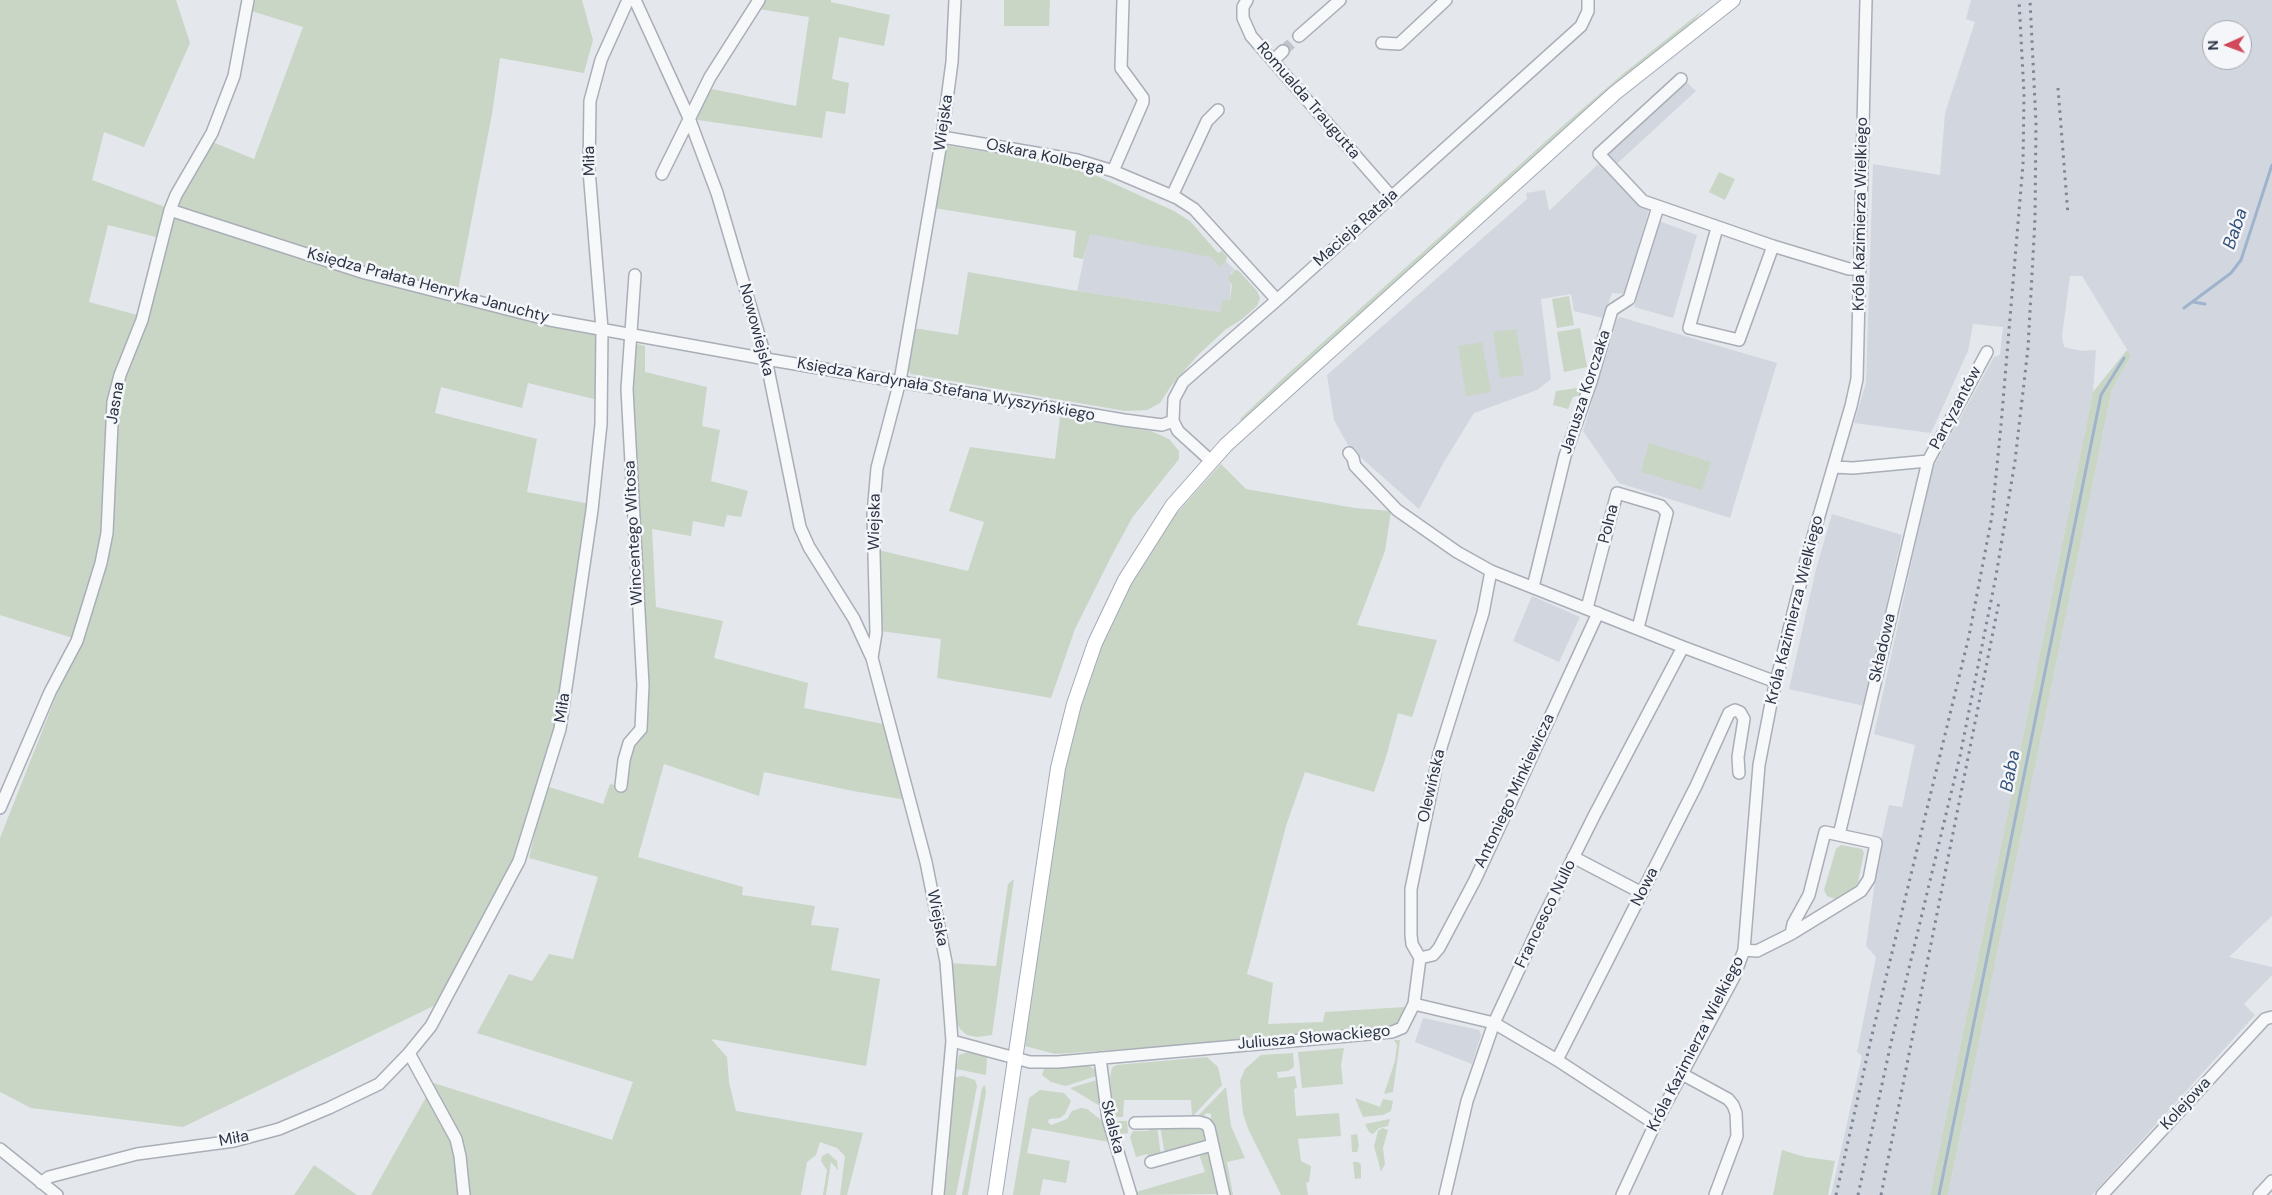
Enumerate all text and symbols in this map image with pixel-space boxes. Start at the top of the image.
north arrow [2202,20,2252,70]
street label: Romualda Traugutta [1252,39,1364,163]
text: N [2204,40,2222,51]
street label: Wiejska [931,93,957,153]
street label: Króla Kazimierza Wielkiego [1850,117,1872,311]
street label: Oskara Kolberga [984,135,1106,179]
street label: Miła [580,146,600,176]
street label: Macieja Rataja [1310,185,1402,271]
water label: Baba [2219,206,2253,252]
street label: Księdza Prałata Henryka Januchty [305,244,551,328]
street label: Nowowiejska [734,282,778,378]
street label: Janusza Korczaka [1557,328,1615,456]
street label: Księdza Kardynała Stefana Wyszyńskiego [795,354,1097,426]
street label: Partyzantów [1926,363,1986,453]
street label: Jasna [103,380,129,426]
street label: Wincentego Witosa [621,460,647,606]
street label: Wiejska [865,493,885,551]
street label: Polna [1595,502,1623,546]
street label: Króla Kazimierza Wielkiego [1762,513,1828,707]
street label: Składowa [1866,612,1900,684]
street label: Miła [551,692,575,724]
street label: Antoniego Minkiewicza [1471,711,1559,871]
street label: Olewińska [1414,747,1450,825]
water label: Baba [1996,748,2026,794]
street label: Francesco Nullo [1511,857,1581,971]
street label: Nowa [1627,864,1663,910]
street label: Wiejska [922,888,952,948]
street label: Króla Kazimierza Wielkiego [1643,953,1749,1135]
street label: Juliusza Słowackiego [1237,1022,1391,1054]
street label: Kolejowa [2157,1074,2215,1134]
street label: Skalska [1096,1098,1128,1156]
street label: Miła [217,1127,251,1151]

